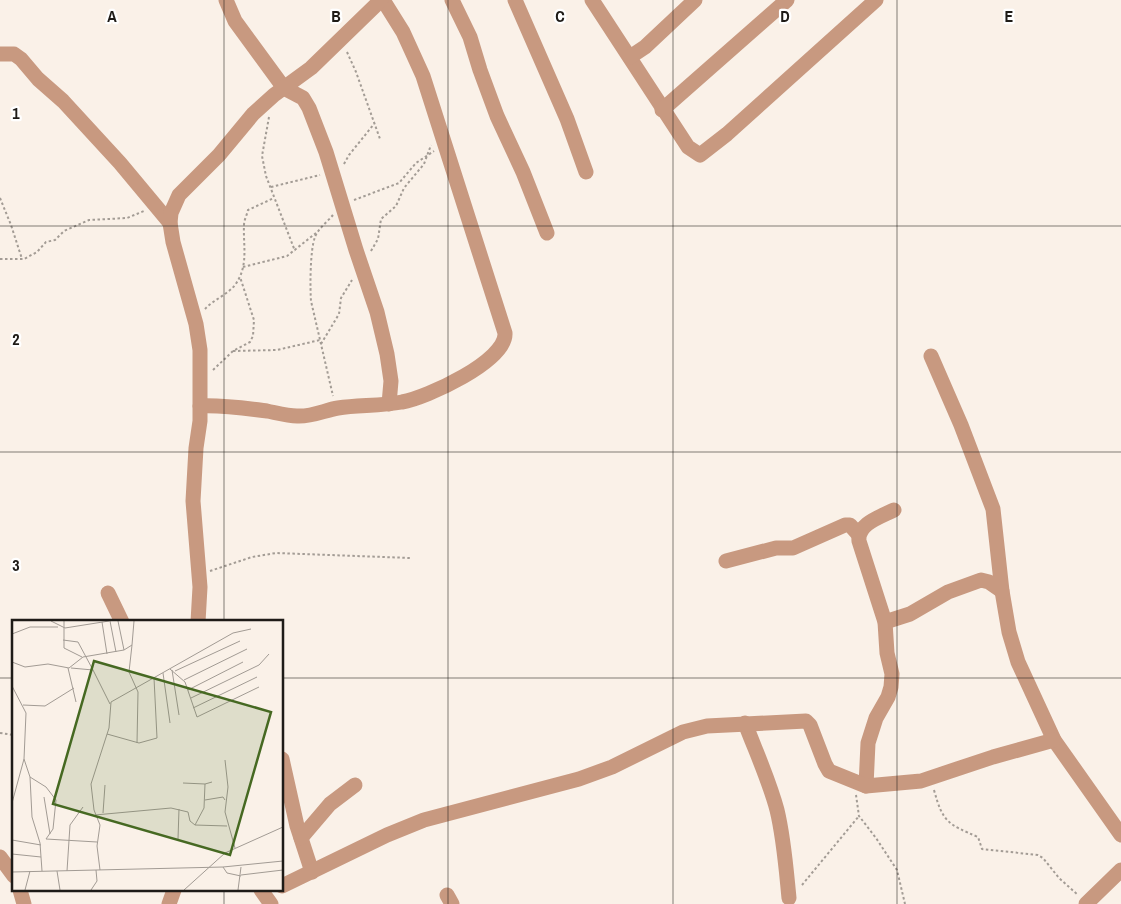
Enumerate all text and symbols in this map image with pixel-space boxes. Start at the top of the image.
text: A [107,5,117,27]
text: B [331,5,341,27]
text: C [555,5,565,27]
text: D [780,5,790,27]
text: E [1005,5,1014,27]
text: 1 [12,102,20,124]
text: 2 [12,328,20,350]
text: 3 [12,554,20,576]
inset map [12,620,284,892]

